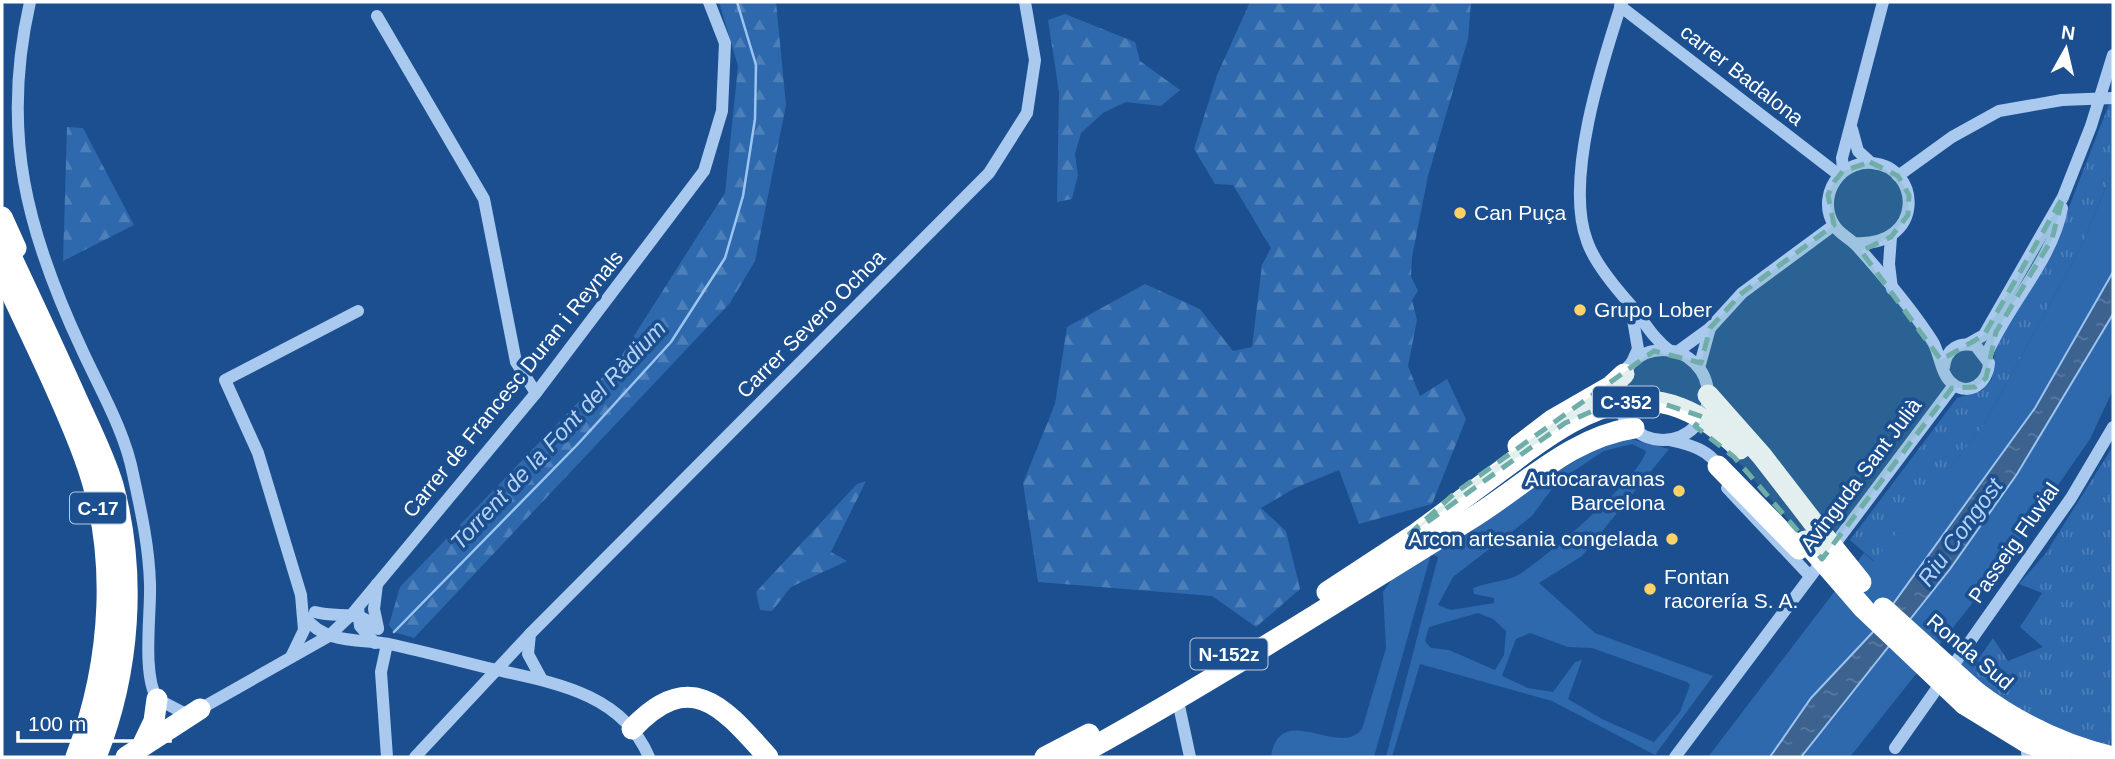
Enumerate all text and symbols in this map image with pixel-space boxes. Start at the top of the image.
north arrow [2031,14,2101,84]
street label: carrer Badalona [1676,20,1809,130]
text: N [2060,21,2077,44]
place label: Can Puça [1474,201,1567,224]
marker: Can Puça [1452,205,1468,221]
street label: Carrer Severo Ochoa [732,245,890,402]
street label: Carrer de Francesc Duran i Reynals [398,246,627,522]
place label: Grupo Lober [1594,298,1712,321]
marker: Grupo Lober [1572,302,1588,318]
water label: Torrent de la Font del Ràdium [445,315,671,555]
road number: C-352 [1593,386,1659,418]
street label: Avinguda Sant Julià [1796,394,1926,556]
place label: Autocaravanas Barcelona [1525,467,1665,514]
water label: Riu Congost [1912,472,2009,591]
street label: Passeig Fluvial [1964,478,2064,607]
marker: Autocaravanas Barcelona [1671,483,1687,499]
road number: C-17 [70,492,126,524]
place label: Arcon artesania congelada [1408,527,1658,550]
marker: Arcon artesania congelada [1664,531,1680,547]
place label: Fontan racorería S. A. [1664,565,1798,612]
marker: Fontan racorería S. A. [1642,581,1658,597]
street label: Ronda Sud [1923,609,2018,694]
road number: N-152z [1190,638,1268,670]
scale bar [18,700,170,744]
text: 100 m [28,712,86,735]

